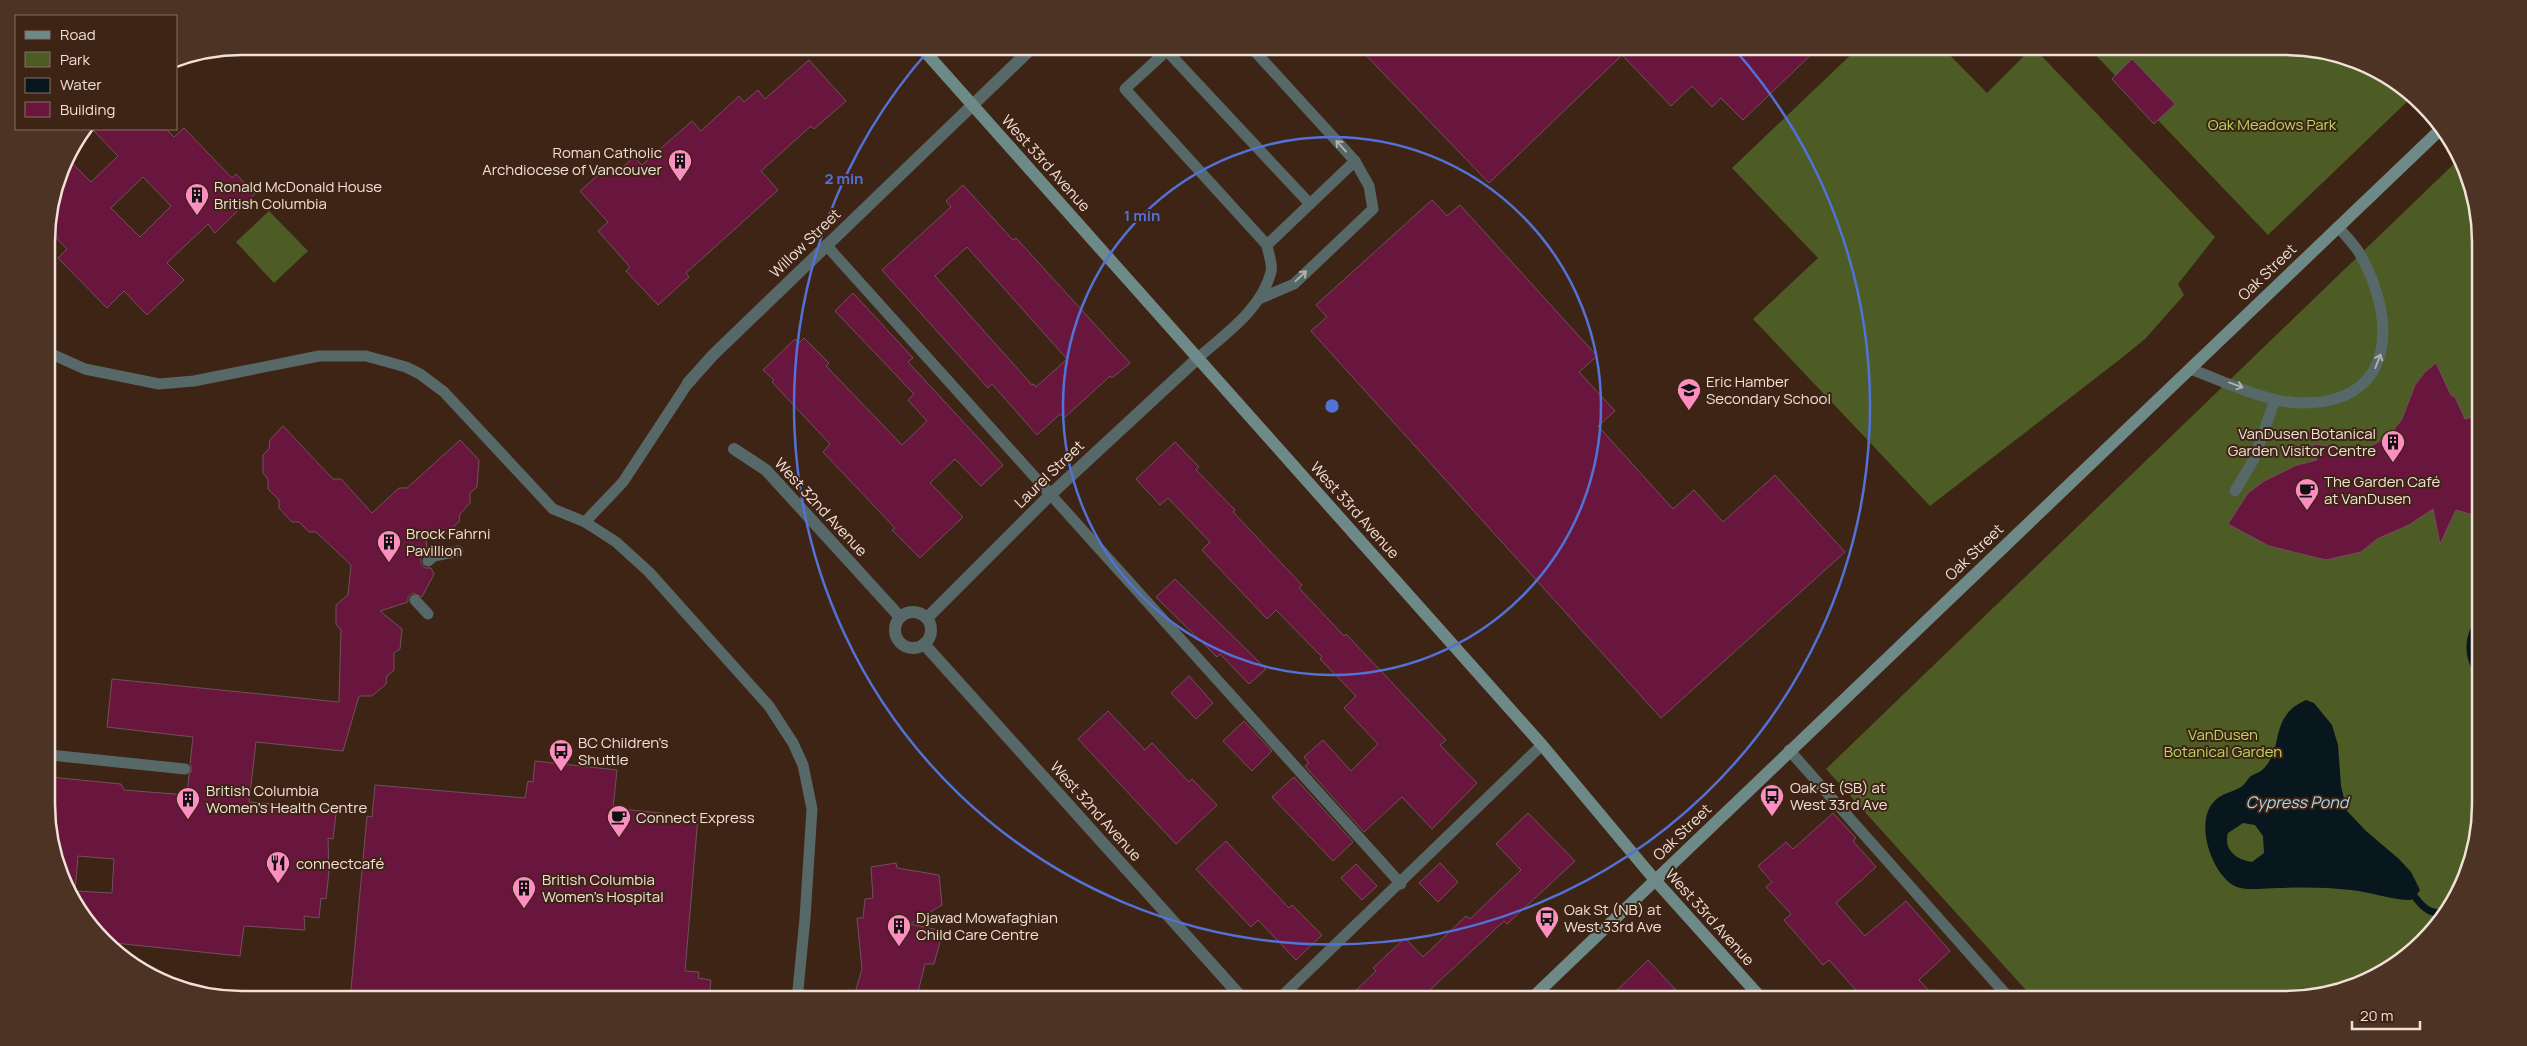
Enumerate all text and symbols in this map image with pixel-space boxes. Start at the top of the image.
legend [15,15,178,130]
text: Road [60,24,96,45]
text: Park [60,49,90,70]
text: Water [60,74,102,95]
text: Building [60,99,115,120]
street label: West 33rd Avenue [997,110,1095,216]
park label: Oak Meadows Park [2208,114,2337,135]
one-way arrow [1335,140,1347,152]
place label: Roman Catholic Archdiocese of Vancouver [482,142,663,180]
building icon: Roman Catholic Archdiocese of Vancouver [667,148,693,182]
text: 2 min [824,168,864,189]
place label: Ronald McDonald House British Columbia [214,176,382,214]
building icon: Ronald McDonald House British Columbia [184,182,210,216]
street label: Willow Street [765,204,845,282]
text: 1 min [1124,205,1160,226]
street label: Oak Street [2233,239,2301,305]
one-way arrow [1295,270,1308,282]
one-way arrow [2374,354,2383,369]
place label: Eric Hamber Secondary School [1706,371,1831,409]
school or university icon: Eric Hamber Secondary School [1676,377,1702,411]
one-way arrow [2228,381,2243,390]
centre of rings [1323,397,1341,415]
place label: VanDusen Botanical Garden Visitor Centre [2228,423,2376,461]
building icon: VanDusen Botanical Garden Visitor Centre [2380,429,2406,463]
street label: Laurel Street [1010,435,1088,513]
street label: West 32nd Avenue [770,453,872,561]
street label: West 33rd Avenue [1306,457,1404,563]
place label: The Garden Café at VanDusen [2324,471,2441,509]
cafe icon: The Garden Café at VanDusen [2294,477,2320,511]
street label: Oak Street [1940,519,2008,585]
place label: Brock Fahrni Pavillion [406,523,490,561]
building icon: Brock Fahrni Pavillion [376,529,402,563]
park label: VanDusen Botanical Garden [2164,724,2282,762]
place label: BC Children's Shuttle [578,732,669,770]
bus stop icon: BC Children's Shuttle [548,738,574,772]
street label: West 32nd Avenue [1045,757,1147,866]
place label: Oak St (SB) at West 33rd Ave [1790,777,1888,815]
place label: British Columbia Women's Health Centre [206,780,368,818]
bus stop icon: Oak St (SB) at West 33rd Ave [1759,783,1785,817]
building icon: British Columbia Women's Health Centre [175,786,201,820]
water label: Cypress Pond [2246,791,2351,813]
street label: Oak Street [1648,799,1716,865]
cafe icon: Connect Express [606,804,632,838]
place label: Connect Express [636,807,755,828]
restaurant icon: connectcafé [265,850,291,884]
place label: connectcafé [296,853,384,874]
street label: West 33rd Avenue [1661,864,1759,970]
place label: British Columbia Women's Hospital [542,869,664,907]
building icon: British Columbia Women's Hospital [511,875,537,909]
place label: Oak St (NB) at West 33rd Ave [1564,899,1662,937]
bus stop icon: Oak St (NB) at West 33rd Ave [1534,905,1560,939]
place label: Djavad Mowafaghian Child Care Centre [916,907,1058,945]
building icon: Djavad Mowafaghian Child Care Centre [886,913,912,947]
scale bar [2352,998,2420,1030]
text: 20 m [2360,1005,2393,1026]

